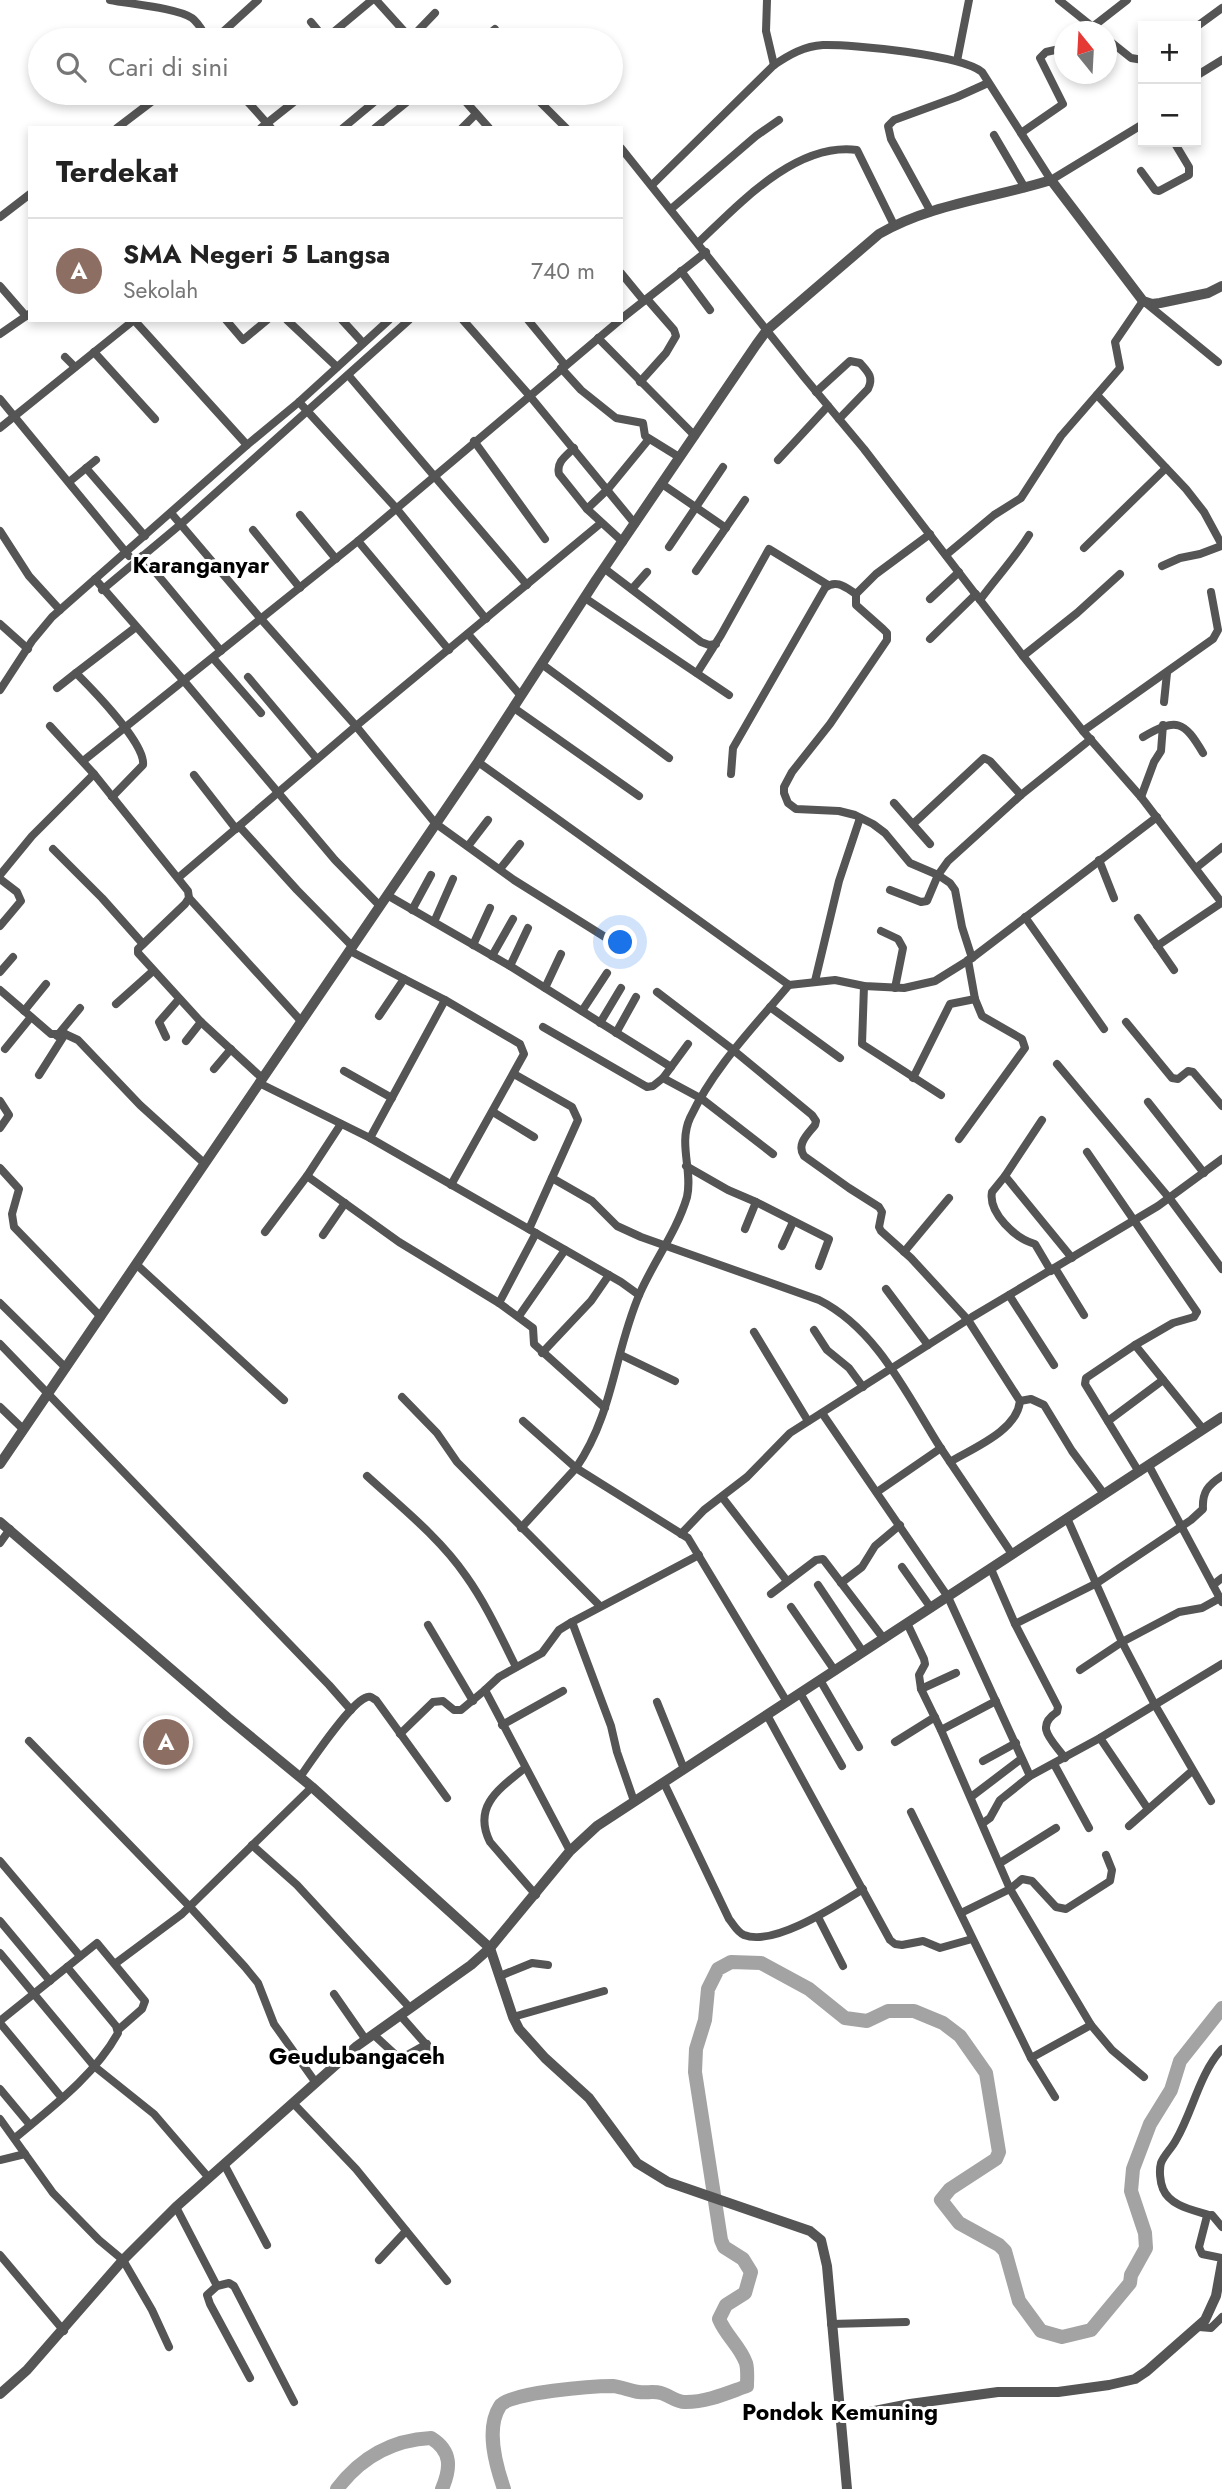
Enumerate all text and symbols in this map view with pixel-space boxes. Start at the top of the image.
north arrow [1054,21,1117,84]
map controls [1138,21,1201,147]
button: + [1138,21,1201,84]
search box [28,28,623,105]
icon: search [52,48,90,86]
text: Cari di sini [108,48,229,86]
button: − [1138,84,1201,147]
text: Terdekat [56,150,178,193]
text: SMA Negeri 5 Langsa [123,235,390,273]
text: A [71,254,87,288]
text: 740 m [531,254,595,288]
text: Sekolah [123,273,198,307]
district label: Karanganyar [133,548,270,582]
your location [603,925,637,959]
pin: A [143,1716,189,1768]
district label: Geudubangaceh [269,2039,445,2073]
district label: Pondok Kemuning [742,2395,938,2429]

